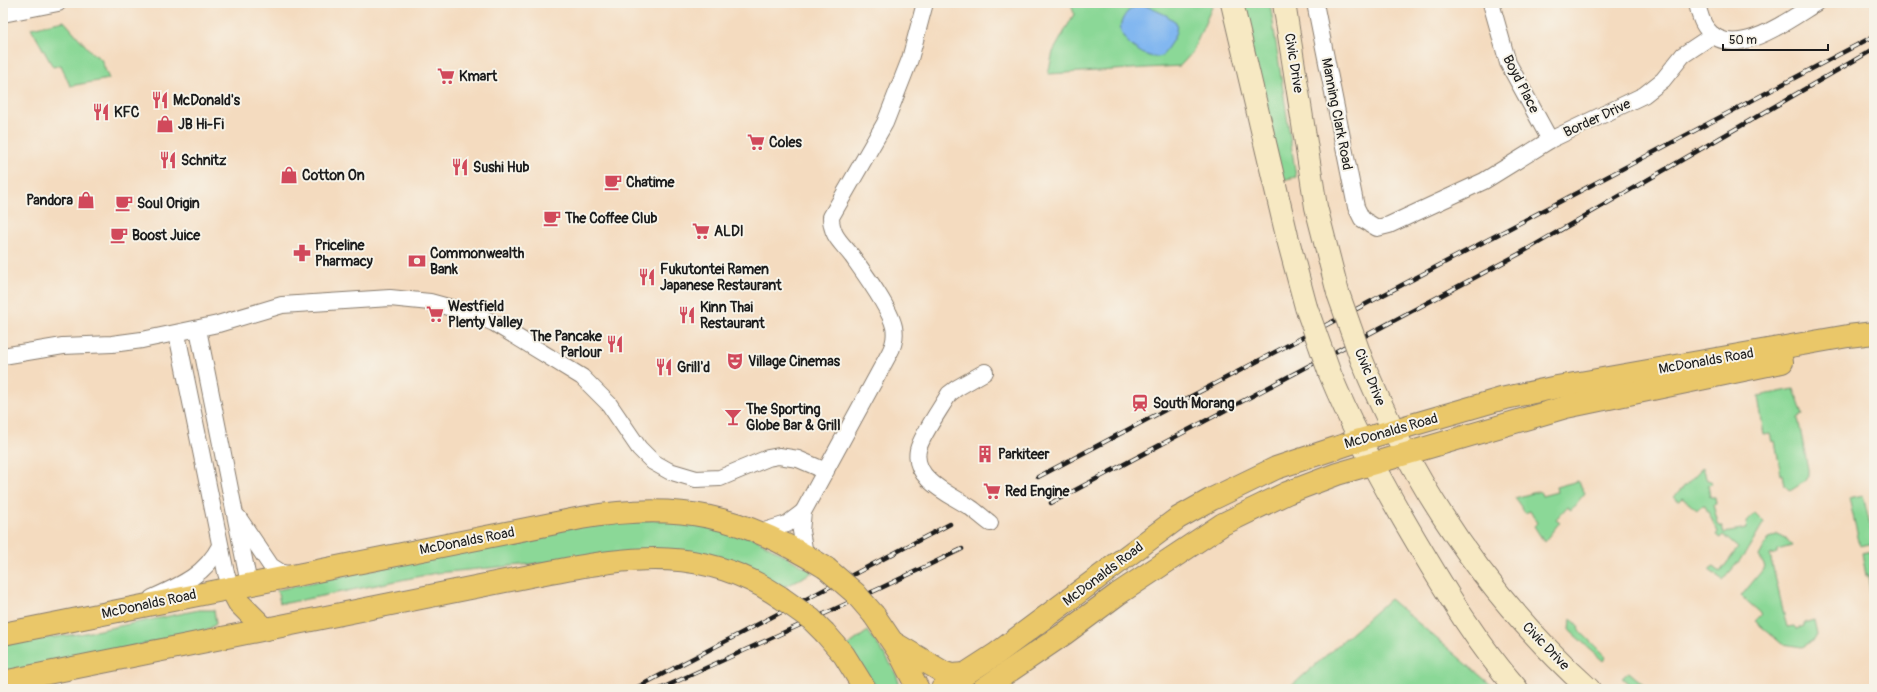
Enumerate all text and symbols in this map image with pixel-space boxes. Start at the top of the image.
scale bar [1723,26,1828,52]
street label: Civic Drive [1281,32,1307,94]
text: 50 m [1729,33,1757,48]
street label: Boyd Place [1499,52,1543,116]
street label: Manning Clark Road [1318,57,1356,172]
supermarket icon: Kmart [436,66,456,86]
place label: Kmart [459,68,497,85]
restaurant icon: McDonald's [150,90,170,110]
place label: McDonald's [173,92,241,109]
street label: Border Drive [1561,95,1633,141]
restaurant icon: KFC [91,102,111,122]
place label: KFC [114,104,140,121]
shop icon: JB Hi-Fi [155,114,175,134]
place label: JB Hi-Fi [178,116,224,133]
supermarket icon: Coles [746,132,766,152]
place label: Coles [769,134,802,151]
restaurant icon: Schnitz [158,150,178,170]
place label: Schnitz [181,152,227,169]
restaurant icon: Sushi Hub [450,157,470,177]
place label: Sushi Hub [473,159,530,176]
shop icon: Cotton On [279,165,299,185]
place label: Cotton On [302,167,365,184]
cafe icon: Chatime [603,172,623,192]
place label: Chatime [626,174,676,191]
shop icon: Pandora [76,190,96,210]
place label: Pandora [26,192,73,209]
cafe icon: Soul Origin [114,193,134,213]
place label: Soul Origin [137,195,200,212]
cafe icon: The Coffee Club [542,208,562,228]
place label: The Coffee Club [564,210,657,227]
supermarket icon: ALDI [691,221,711,241]
place label: ALDI [714,223,744,240]
cafe icon: Boost Juice [109,225,129,245]
place label: Boost Juice [132,227,201,244]
place label: Priceline Pharmacy [315,237,373,270]
pharmacy icon: Priceline Pharmacy [292,243,312,263]
place label: Commonwealth Bank [430,245,525,278]
bank icon: Commonwealth Bank [407,251,427,271]
place label: Fukutontei Ramen Japanese Restaurant [660,261,782,294]
restaurant icon: Fukutontei Ramen Japanese Restaurant [637,267,657,287]
place label: Westfield Plenty Valley [448,298,523,331]
place label: Kinn Thai Restaurant [700,299,765,332]
supermarket icon: Westfield Plenty Valley [425,304,445,324]
restaurant icon: Kinn Thai Restaurant [677,305,697,325]
place label: The Pancake Parlour [529,328,603,361]
restaurant icon: The Pancake Parlour [605,334,625,354]
street label: McDonalds Road [1657,344,1755,378]
street label: Civic Drive [1351,346,1389,408]
theatre icon: Village Cinemas [725,351,745,371]
place label: Village Cinemas [748,353,841,370]
restaurant icon: Grill'd [654,357,674,377]
place label: Grill'd [677,359,710,376]
station icon: South Morang [1130,393,1150,413]
place label: South Morang [1153,395,1235,412]
place label: The Sporting Globe Bar & Grill [745,401,841,434]
bar icon: The Sporting Globe Bar & Grill [723,407,743,427]
street label: McDonalds Road [1342,410,1440,452]
building icon: Parkiteer [975,444,995,464]
place label: Parkiteer [998,446,1050,463]
supermarket icon: Red Engine [982,481,1002,501]
place label: Red Engine [1005,483,1070,500]
street label: McDonalds Road [418,523,516,559]
street label: McDonalds Road [1059,538,1147,610]
street label: McDonalds Road [100,586,198,622]
street label: Civic Drive [1519,618,1573,674]

